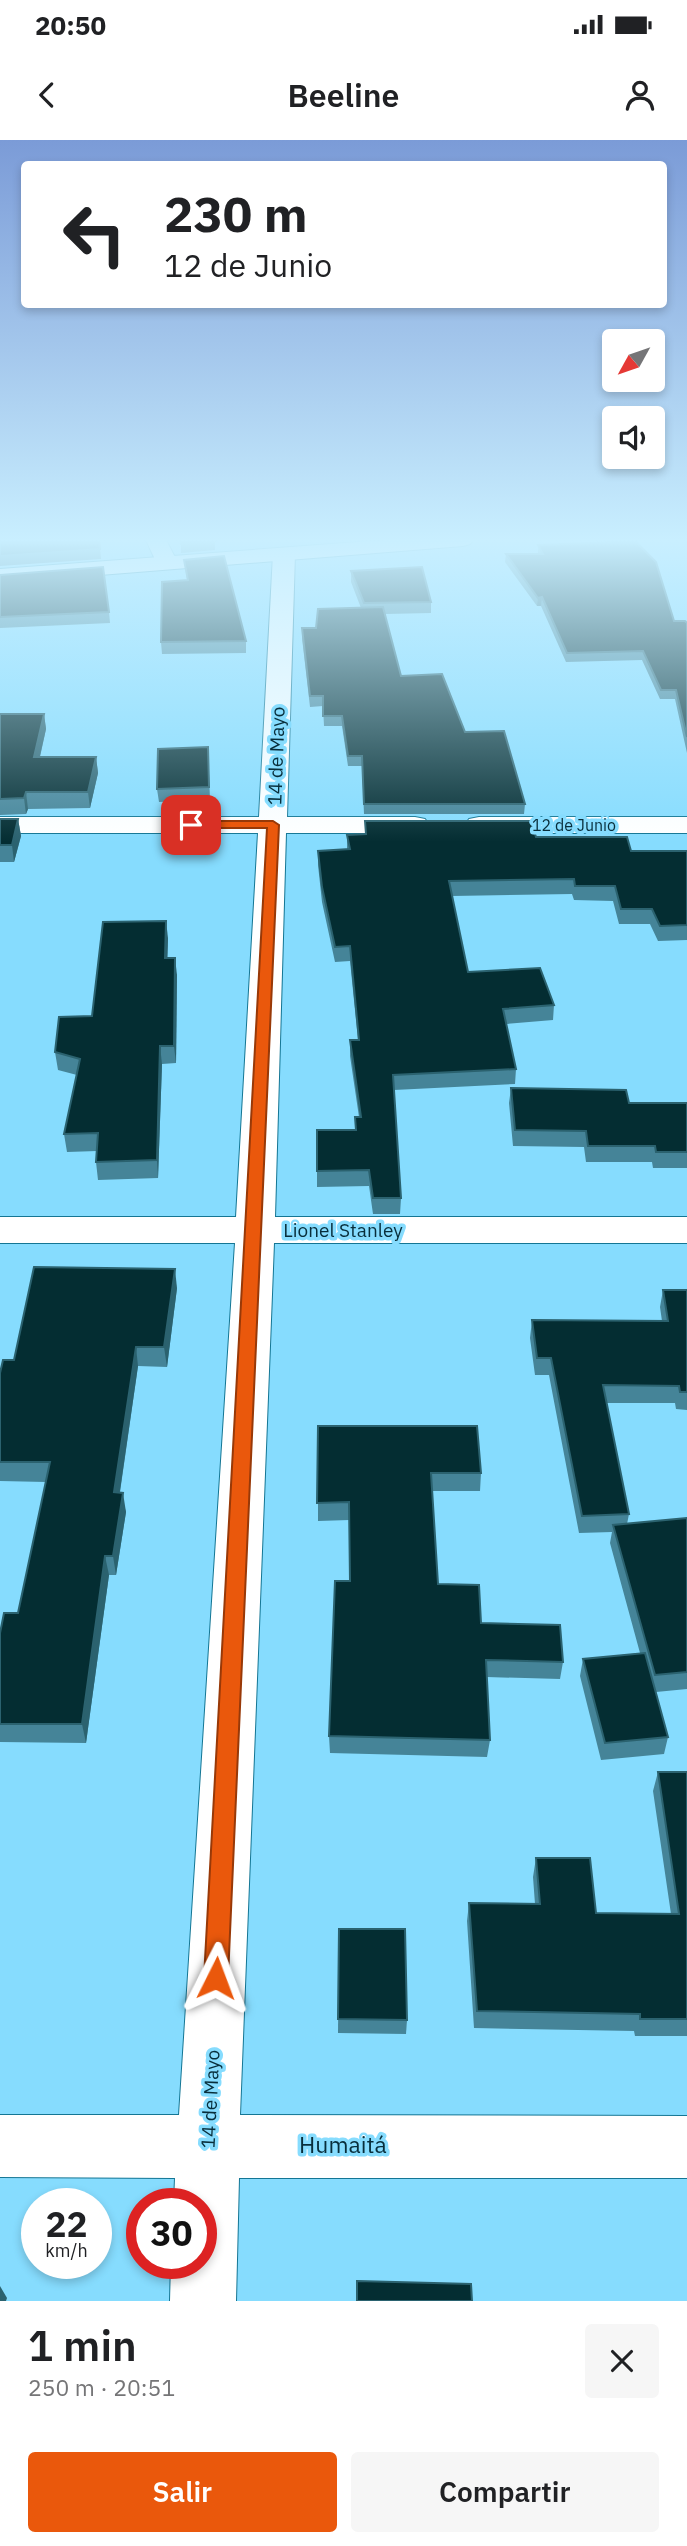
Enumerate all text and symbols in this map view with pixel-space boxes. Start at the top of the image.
text: 20:50 [35,8,106,42]
text: Beeline [288,74,399,116]
icon: back [28,76,66,114]
icon: person [621,76,659,114]
text: 230 m [164,182,308,245]
icon: left [49,189,140,280]
text: 12 de Junio [164,244,332,286]
north arrow [602,329,665,392]
map controls [602,329,665,469]
button: sound [602,406,665,469]
street label: 14 de Mayo [262,706,290,806]
pin [161,795,221,855]
icon: arrive [172,806,210,844]
street label: 12 de Junio [532,815,616,835]
street label: Lionel Stanley [283,1218,403,1242]
position arrow [179,1941,253,2015]
street label: 14 de Mayo [195,2049,225,2149]
street label: Humaitá [299,2129,387,2159]
speed limit sign: 30 [126,2188,217,2279]
text: 22 [45,2201,88,2247]
text: km/h [45,2239,88,2262]
text: 1 min [28,2318,137,2373]
button: close [585,2324,659,2398]
text: 250 m · 20:51 [28,2372,175,2402]
button: Salir [28,2452,337,2532]
button: Compartir [351,2452,659,2532]

